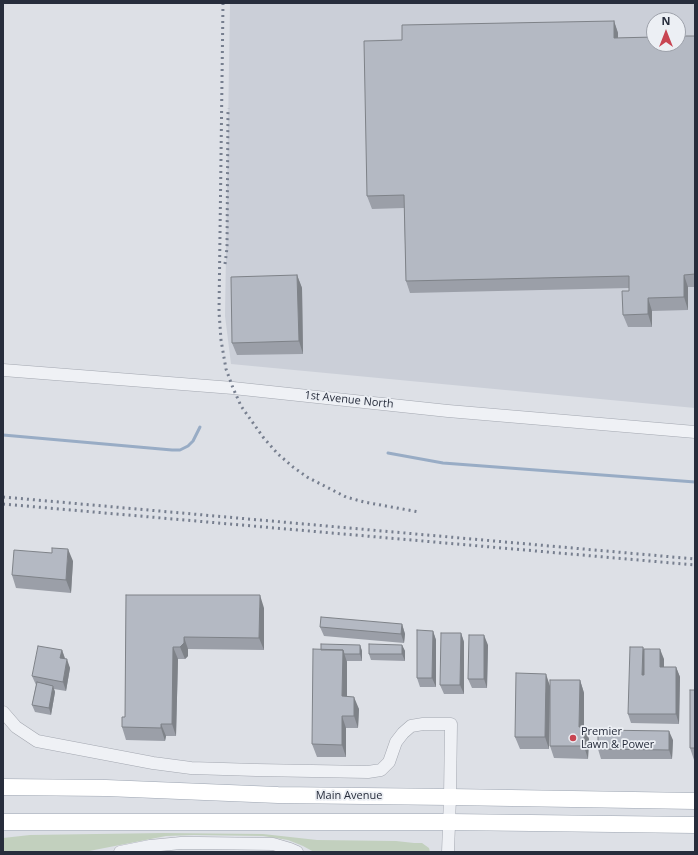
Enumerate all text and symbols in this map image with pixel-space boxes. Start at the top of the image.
north arrow [646,12,686,52]
text: N [662,13,670,28]
street label: 1st Avenue North [304,389,394,411]
place label: Premier Lawn & Power [581,725,654,751]
marker: Premier Lawn & Power [568,733,578,743]
street label: Main Avenue [316,789,382,803]

